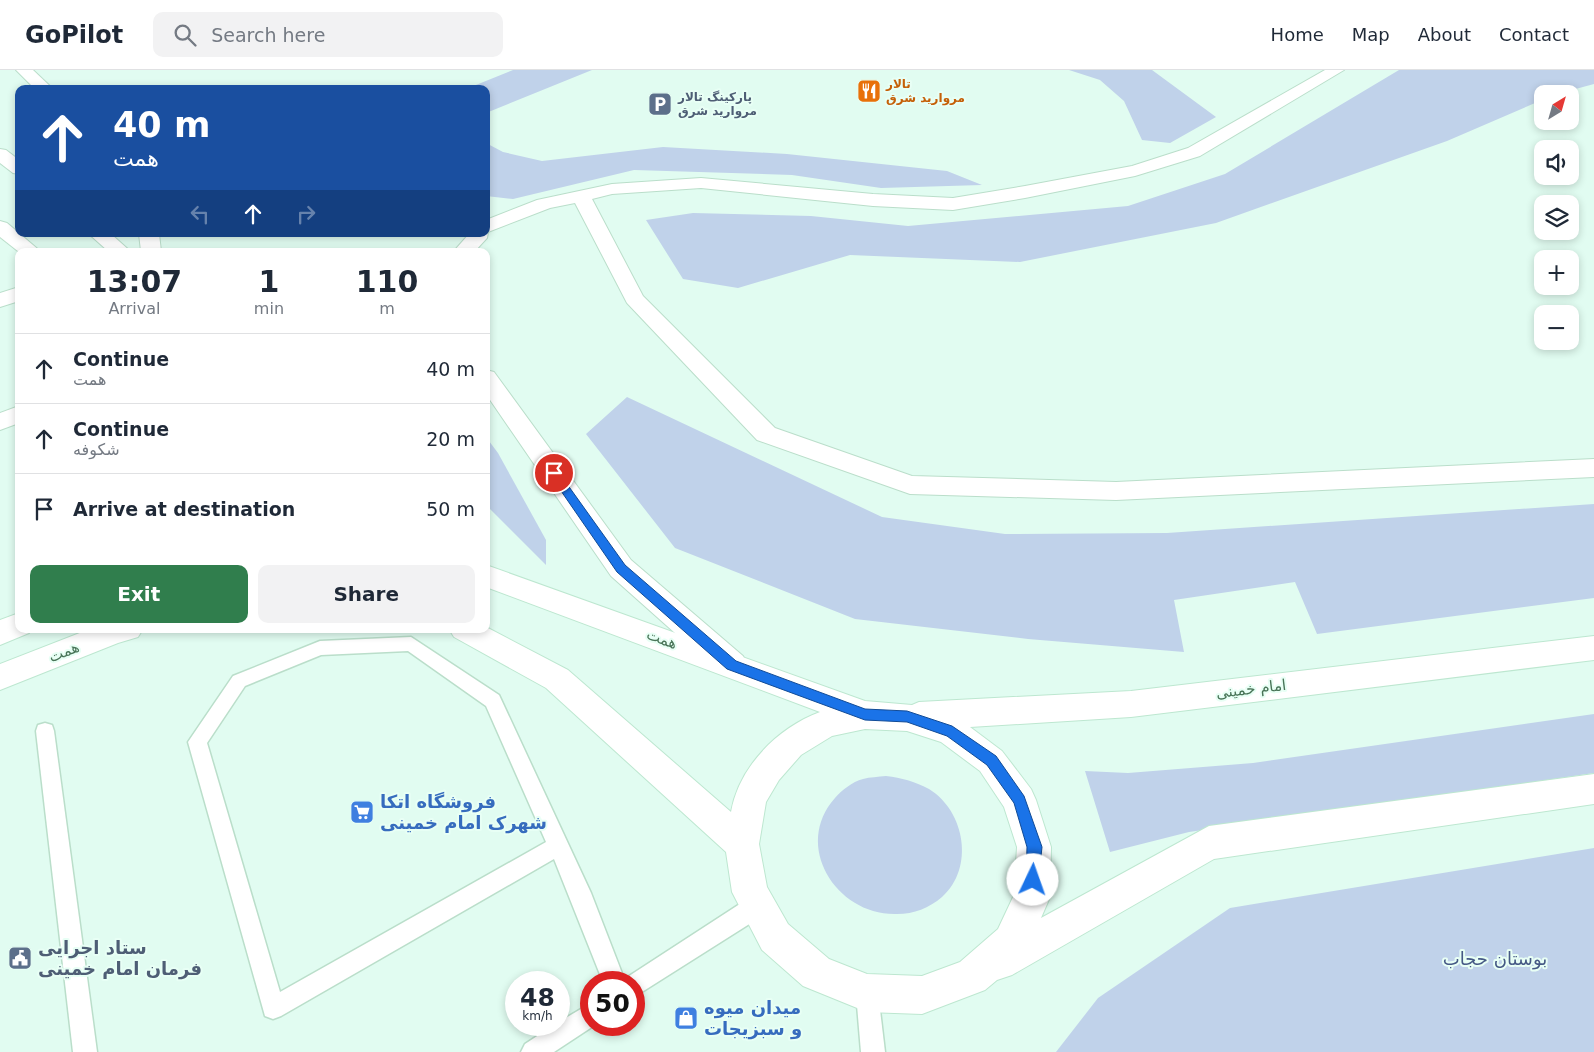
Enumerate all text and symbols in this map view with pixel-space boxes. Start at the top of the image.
search box [153,12,503,57]
text: GoPilot [25,21,123,49]
icon: search [171,21,199,49]
text: Search here [211,24,325,46]
text: Home [1271,24,1324,45]
text: Map [1352,24,1390,45]
text: About [1418,24,1471,45]
text: Contact [1499,24,1569,45]
place label: تالار مروارید شرق [885,77,965,106]
restaurant icon: تالار مروارید شرق [856,78,882,104]
north arrow [1534,85,1579,130]
map controls [1534,85,1579,350]
place label: پارکینگ تالار مروارید شرق [677,90,757,119]
parking icon: پارکینگ تالار مروارید شرق [647,91,673,117]
icon: ahead [30,105,95,170]
text: 40 m [113,105,210,145]
button: sound [1534,140,1579,185]
text: همت [113,146,159,171]
button: layers [1534,195,1579,240]
icon: left [186,200,214,228]
icon: ahead [239,200,267,228]
icon: right [292,200,320,228]
button: + [1534,250,1579,295]
text: 13:07 [87,264,182,299]
text: 1 [258,264,279,299]
text: 110 [356,264,418,299]
text: Arrival [108,299,160,318]
text: min [254,299,284,318]
text: m [379,299,395,318]
button: − [1534,305,1579,350]
text: Continue [73,348,169,370]
icon: ahead [30,355,58,383]
text: 40 m [426,358,475,380]
text: همت [73,370,106,389]
text: Continue [73,418,169,440]
icon: ahead [30,425,58,453]
text: 20 m [426,428,475,450]
text: شکوفه [73,440,120,459]
pin [533,452,575,494]
icon: arrive [540,459,568,487]
icon: arrive [30,495,58,523]
text: Arrive at destination [73,498,295,520]
text: 50 m [426,498,475,520]
button: Exit [30,565,248,623]
button: Share [258,565,475,623]
street label: همت [644,625,680,653]
street label: همت [46,638,82,666]
street label: امام خمینی [1215,676,1287,702]
place label: فروشگاه اتکا شهرک امام خمینی [380,791,547,834]
supermarket icon: فروشگاه اتکا شهرک امام خمینی [349,799,375,825]
position arrow [1006,853,1058,905]
place label: ستاد اجرایی فرمان امام خمینی [38,937,202,980]
public building icon: ستاد اجرایی فرمان امام خمینی [7,945,33,971]
park label: بوستان حجاب [1443,948,1547,970]
speed limit sign: 50 [580,971,645,1036]
text: 48 [520,983,555,1012]
place label: میدان میوه و سبزیجات [704,997,802,1040]
shop icon: میدان میوه و سبزیجات [673,1005,699,1031]
text: km/h [522,1009,553,1023]

